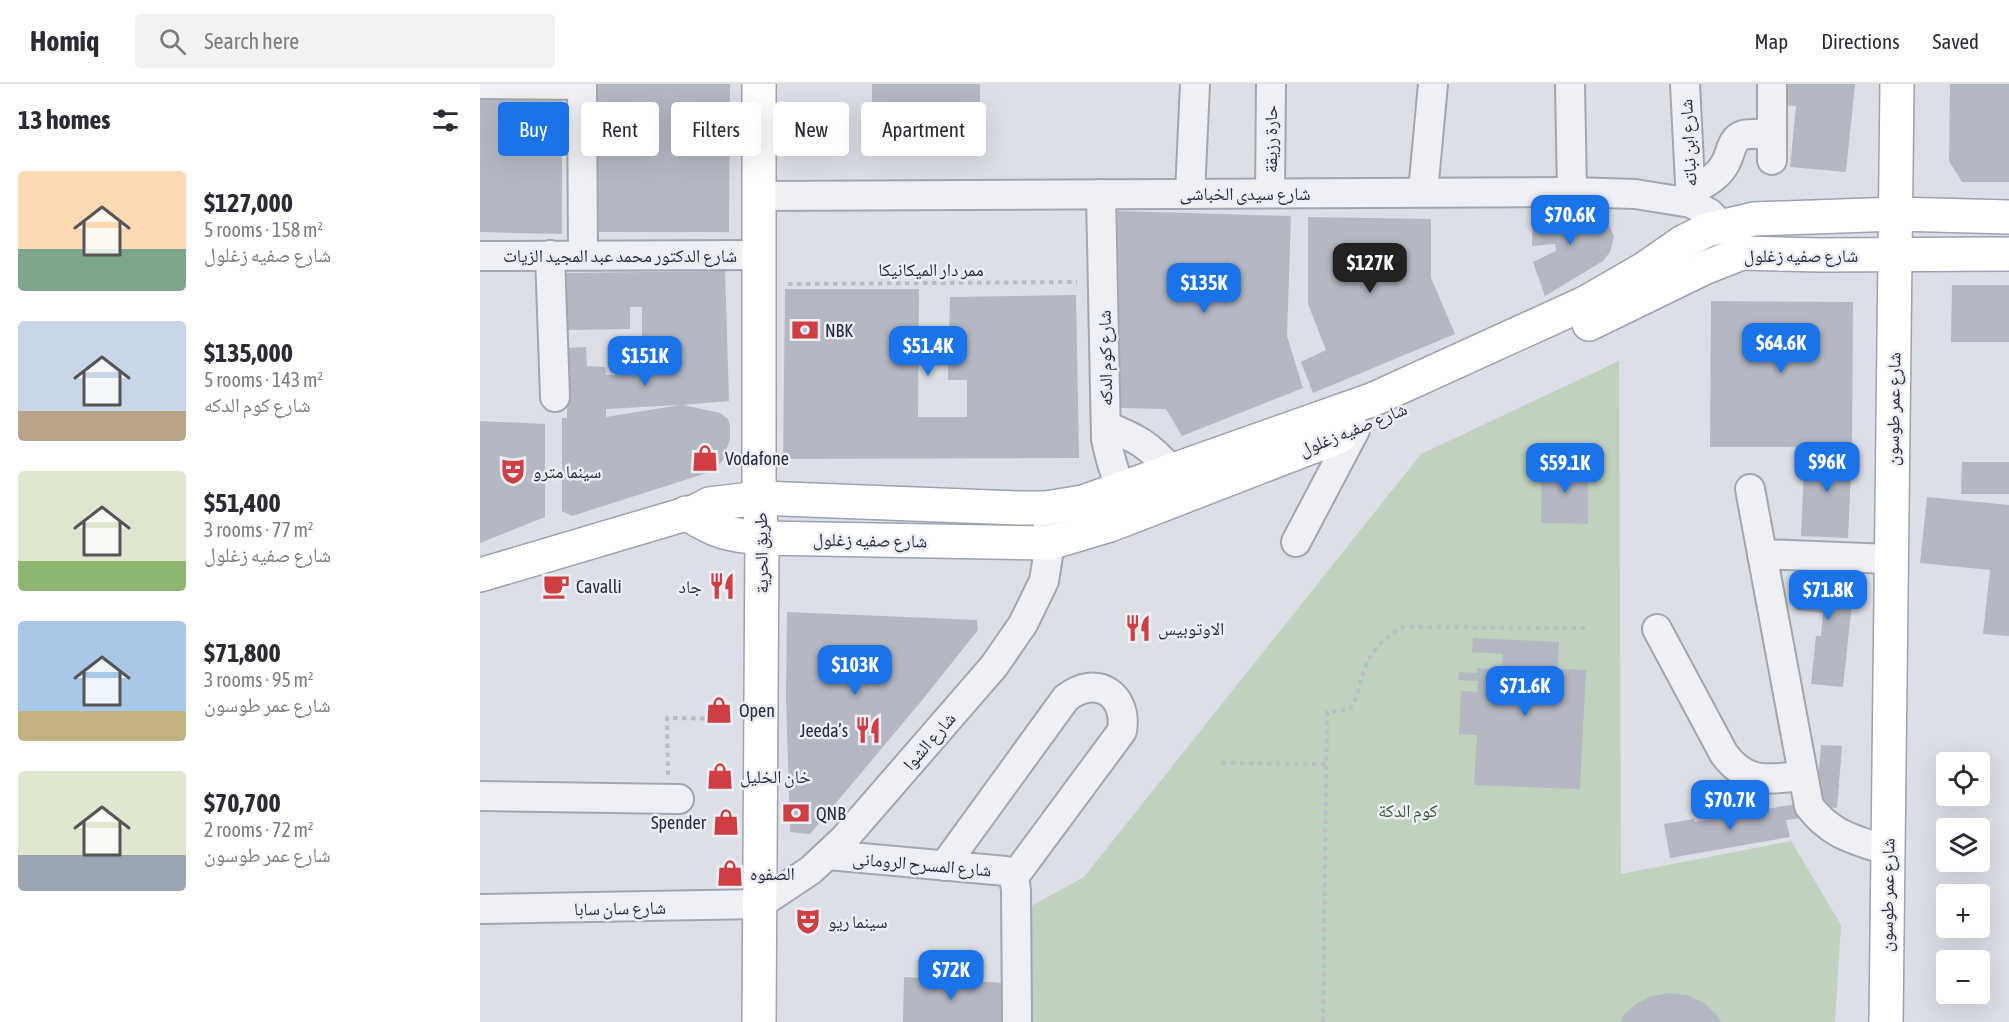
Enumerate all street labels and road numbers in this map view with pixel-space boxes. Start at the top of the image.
street label: شارع ابن نباته [1675,98,1702,187]
street label: حارة رزيقة [1260,105,1281,173]
street label: شارع سيدى الخباشى [1179,183,1311,205]
street label: شارع الدكتور محمد عبد المجيد الزيات [503,245,737,267]
street label: شارع صفيه زغلول [1744,245,1858,267]
street label: ممر دار الميكانيكا [878,259,984,280]
street label: شارع كوم الدكه [1094,310,1118,406]
street label: شارع عمر طوسون [1882,352,1905,466]
street label: شارع صفيه زغلول [1296,398,1410,461]
street label: طريق الحرية [750,512,773,594]
street label: شارع صفيه زغلول [813,529,927,552]
street label: شارع الشوا [898,708,960,775]
street label: شارع عمر طوسون [1876,838,1899,952]
street label: شارع المسرح الرومانى [852,847,992,883]
street label: شارع سان سابا [574,897,666,920]

